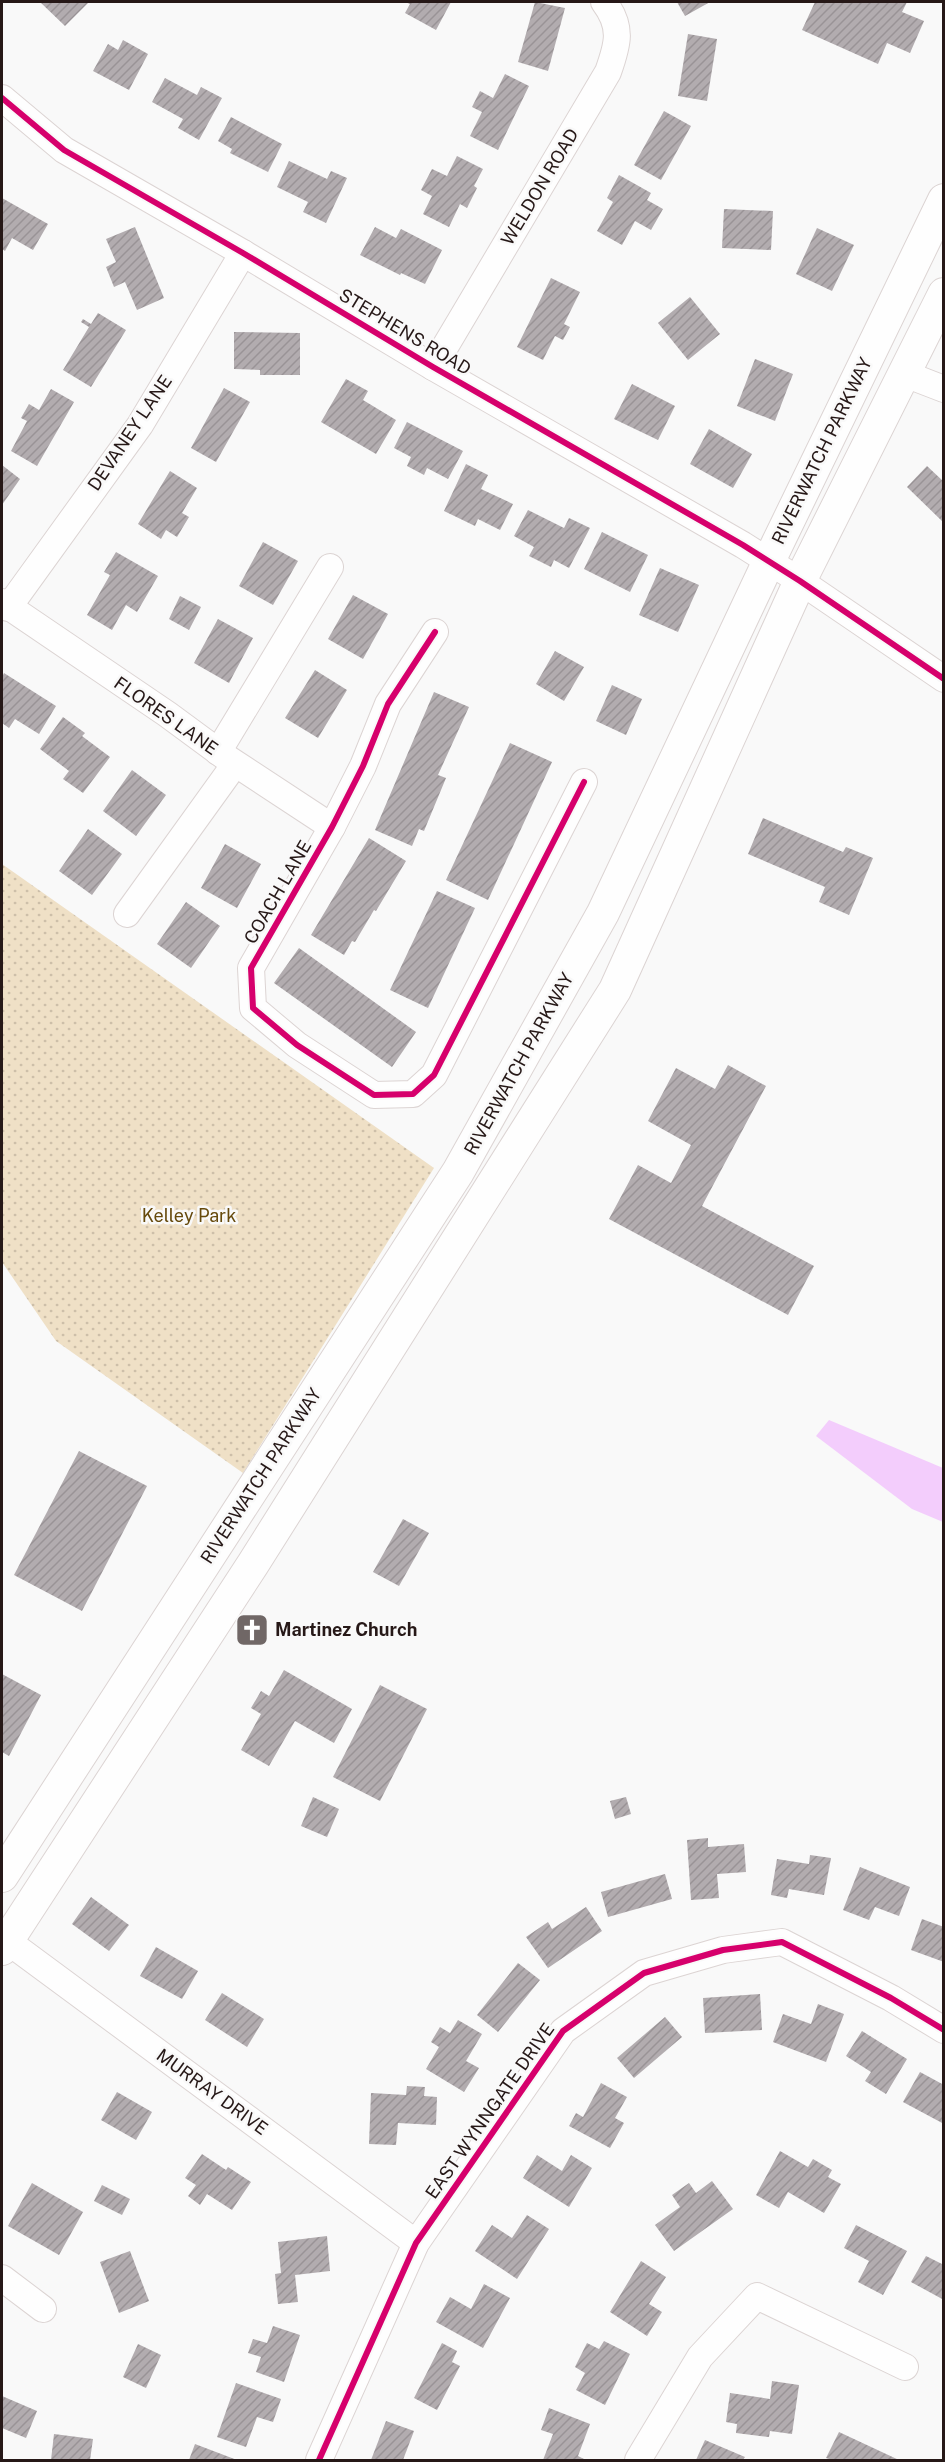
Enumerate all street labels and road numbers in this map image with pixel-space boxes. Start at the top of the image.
street label: WELDON ROAD [496,125,583,249]
street label: STEPHENS ROAD [336,284,475,379]
street label: RIVERWATCH PARKWAY [767,354,876,548]
street label: DEVANEY LANE [83,371,176,495]
street label: FLORES LANE [110,672,222,759]
street label: COACH LANE [240,836,316,947]
street label: RIVERWATCH PARKWAY [460,969,577,1159]
street label: RIVERWATCH PARKWAY [196,1384,325,1567]
street label: EAST WYNNGATE DRIVE [421,2019,558,2203]
street label: MURRAY DRIVE [153,2044,272,2139]

